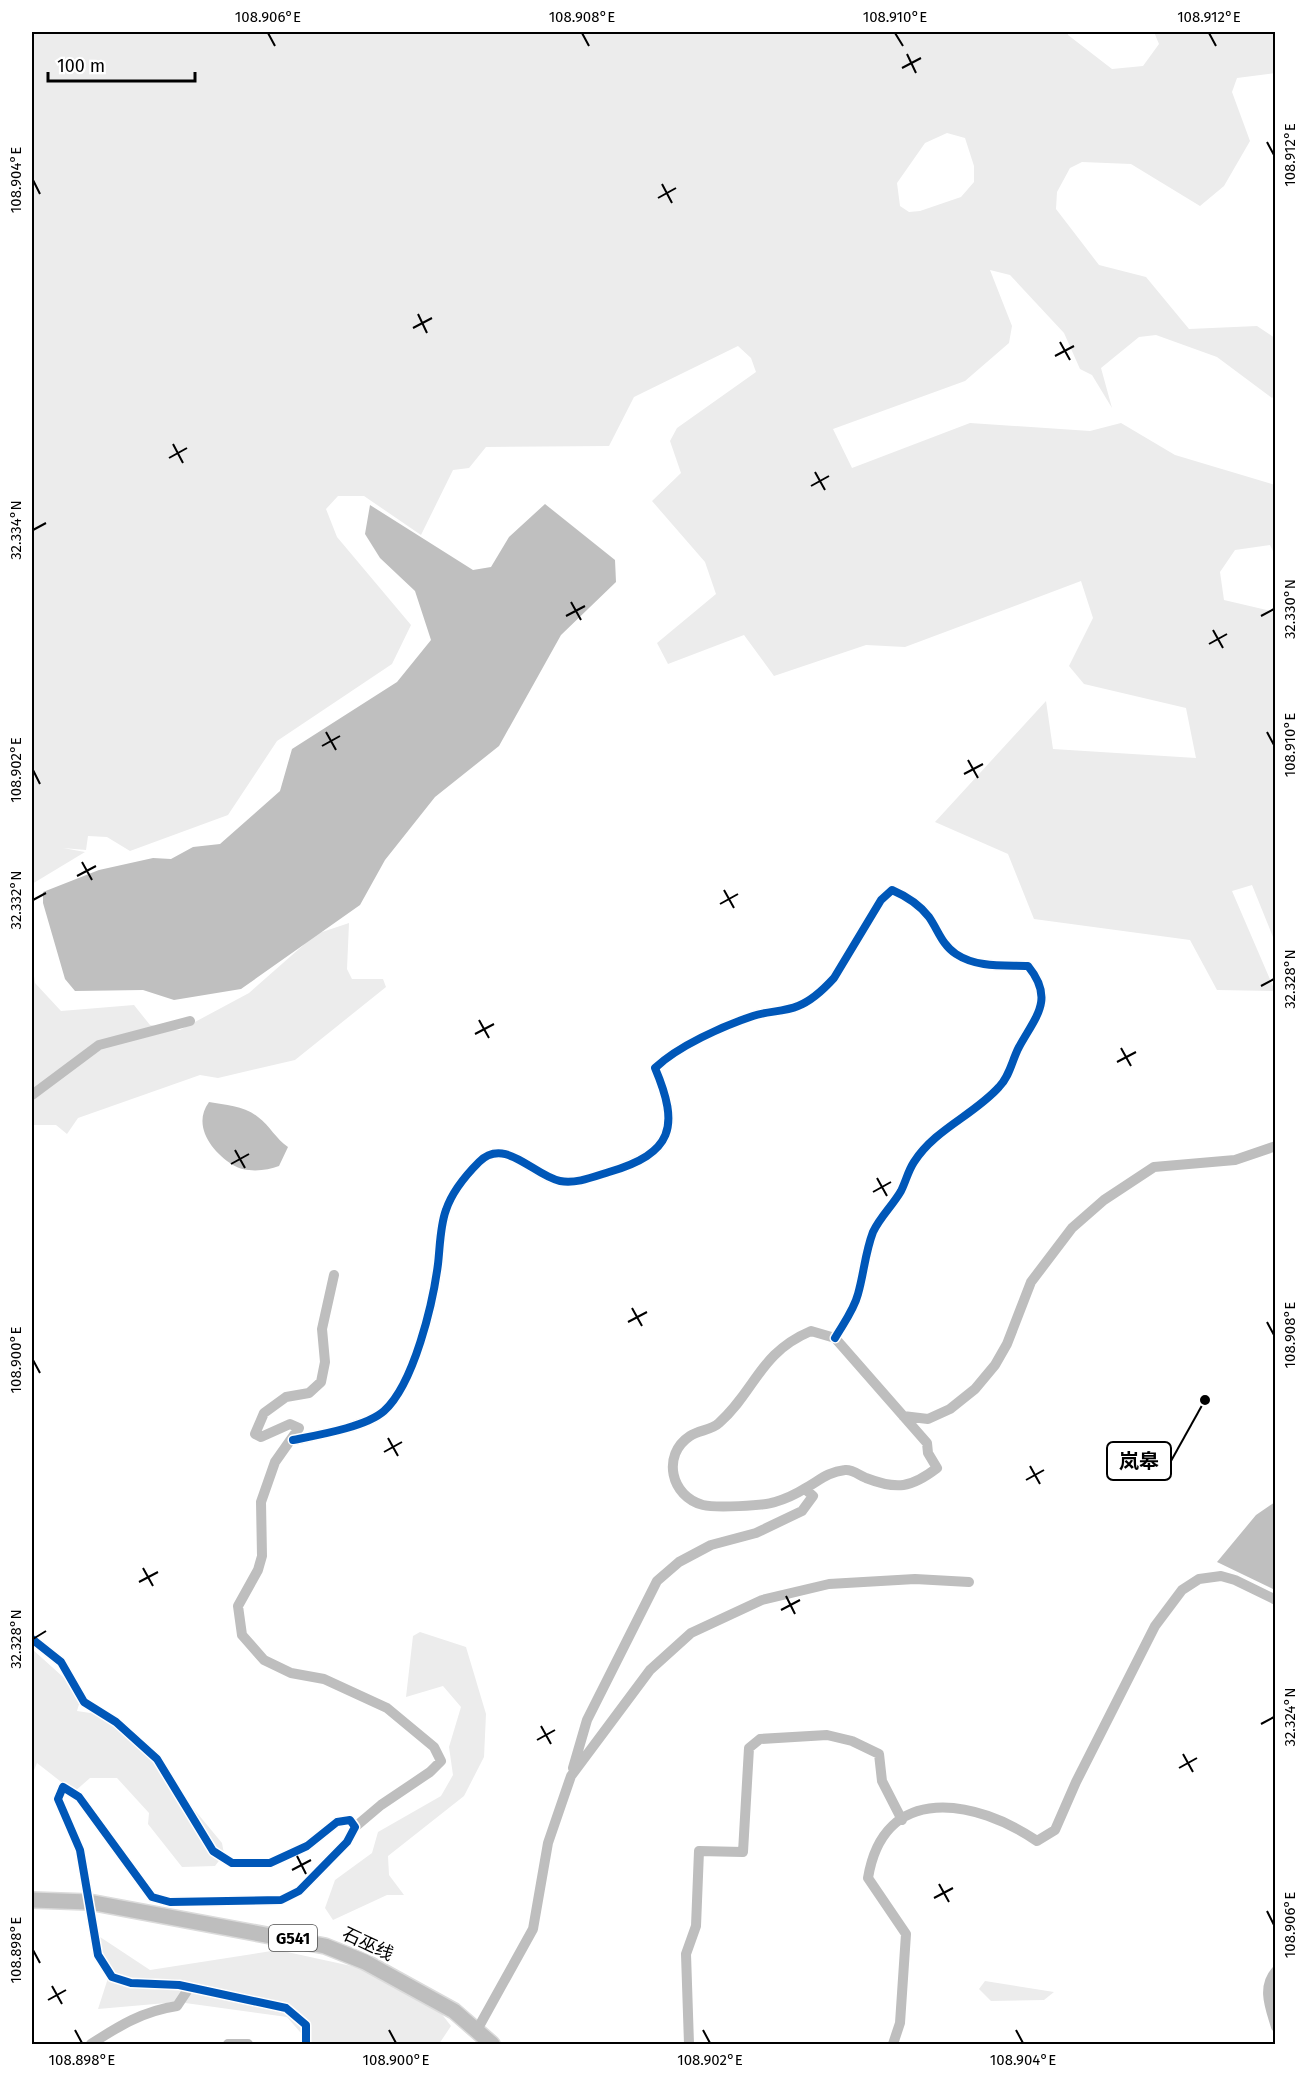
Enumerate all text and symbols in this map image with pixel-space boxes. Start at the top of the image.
text: 108.906°E [235,8,301,26]
text: 108.908°E [549,8,615,26]
text: 108.910°E [863,8,927,26]
text: 108.912°E [1177,8,1241,26]
scale bar [48,45,195,83]
text: 100 m [57,55,105,77]
text: 108.912°E [1281,123,1299,187]
text: 108.904°E [7,147,25,213]
text: 32.334°N [7,500,25,560]
text: 32.330°N [1281,579,1299,639]
text: 108.910°E [1281,713,1299,777]
text: 108.902°E [7,737,25,803]
text: 32.332°N [7,871,25,929]
text: 32.328°N [1281,949,1299,1009]
text: 108.908°E [1281,1302,1299,1368]
text: 108.900°E [7,1327,25,1393]
callout: 岚皋 [1107,1442,1171,1480]
text: 岚皋 [1119,1449,1159,1473]
text: 32.328°N [7,1609,25,1669]
text: 32.324°N [1281,1688,1299,1746]
text: 108.906°E [1281,1892,1299,1958]
text: 108.898°E [7,1917,25,1983]
street label: 石巫线 [339,1923,397,1965]
road number: G541 [269,1925,317,1951]
text: 108.898°E [49,2051,115,2069]
text: 108.900°E [363,2051,429,2069]
text: 108.902°E [677,2051,743,2069]
text: 108.904°E [990,2051,1056,2069]

